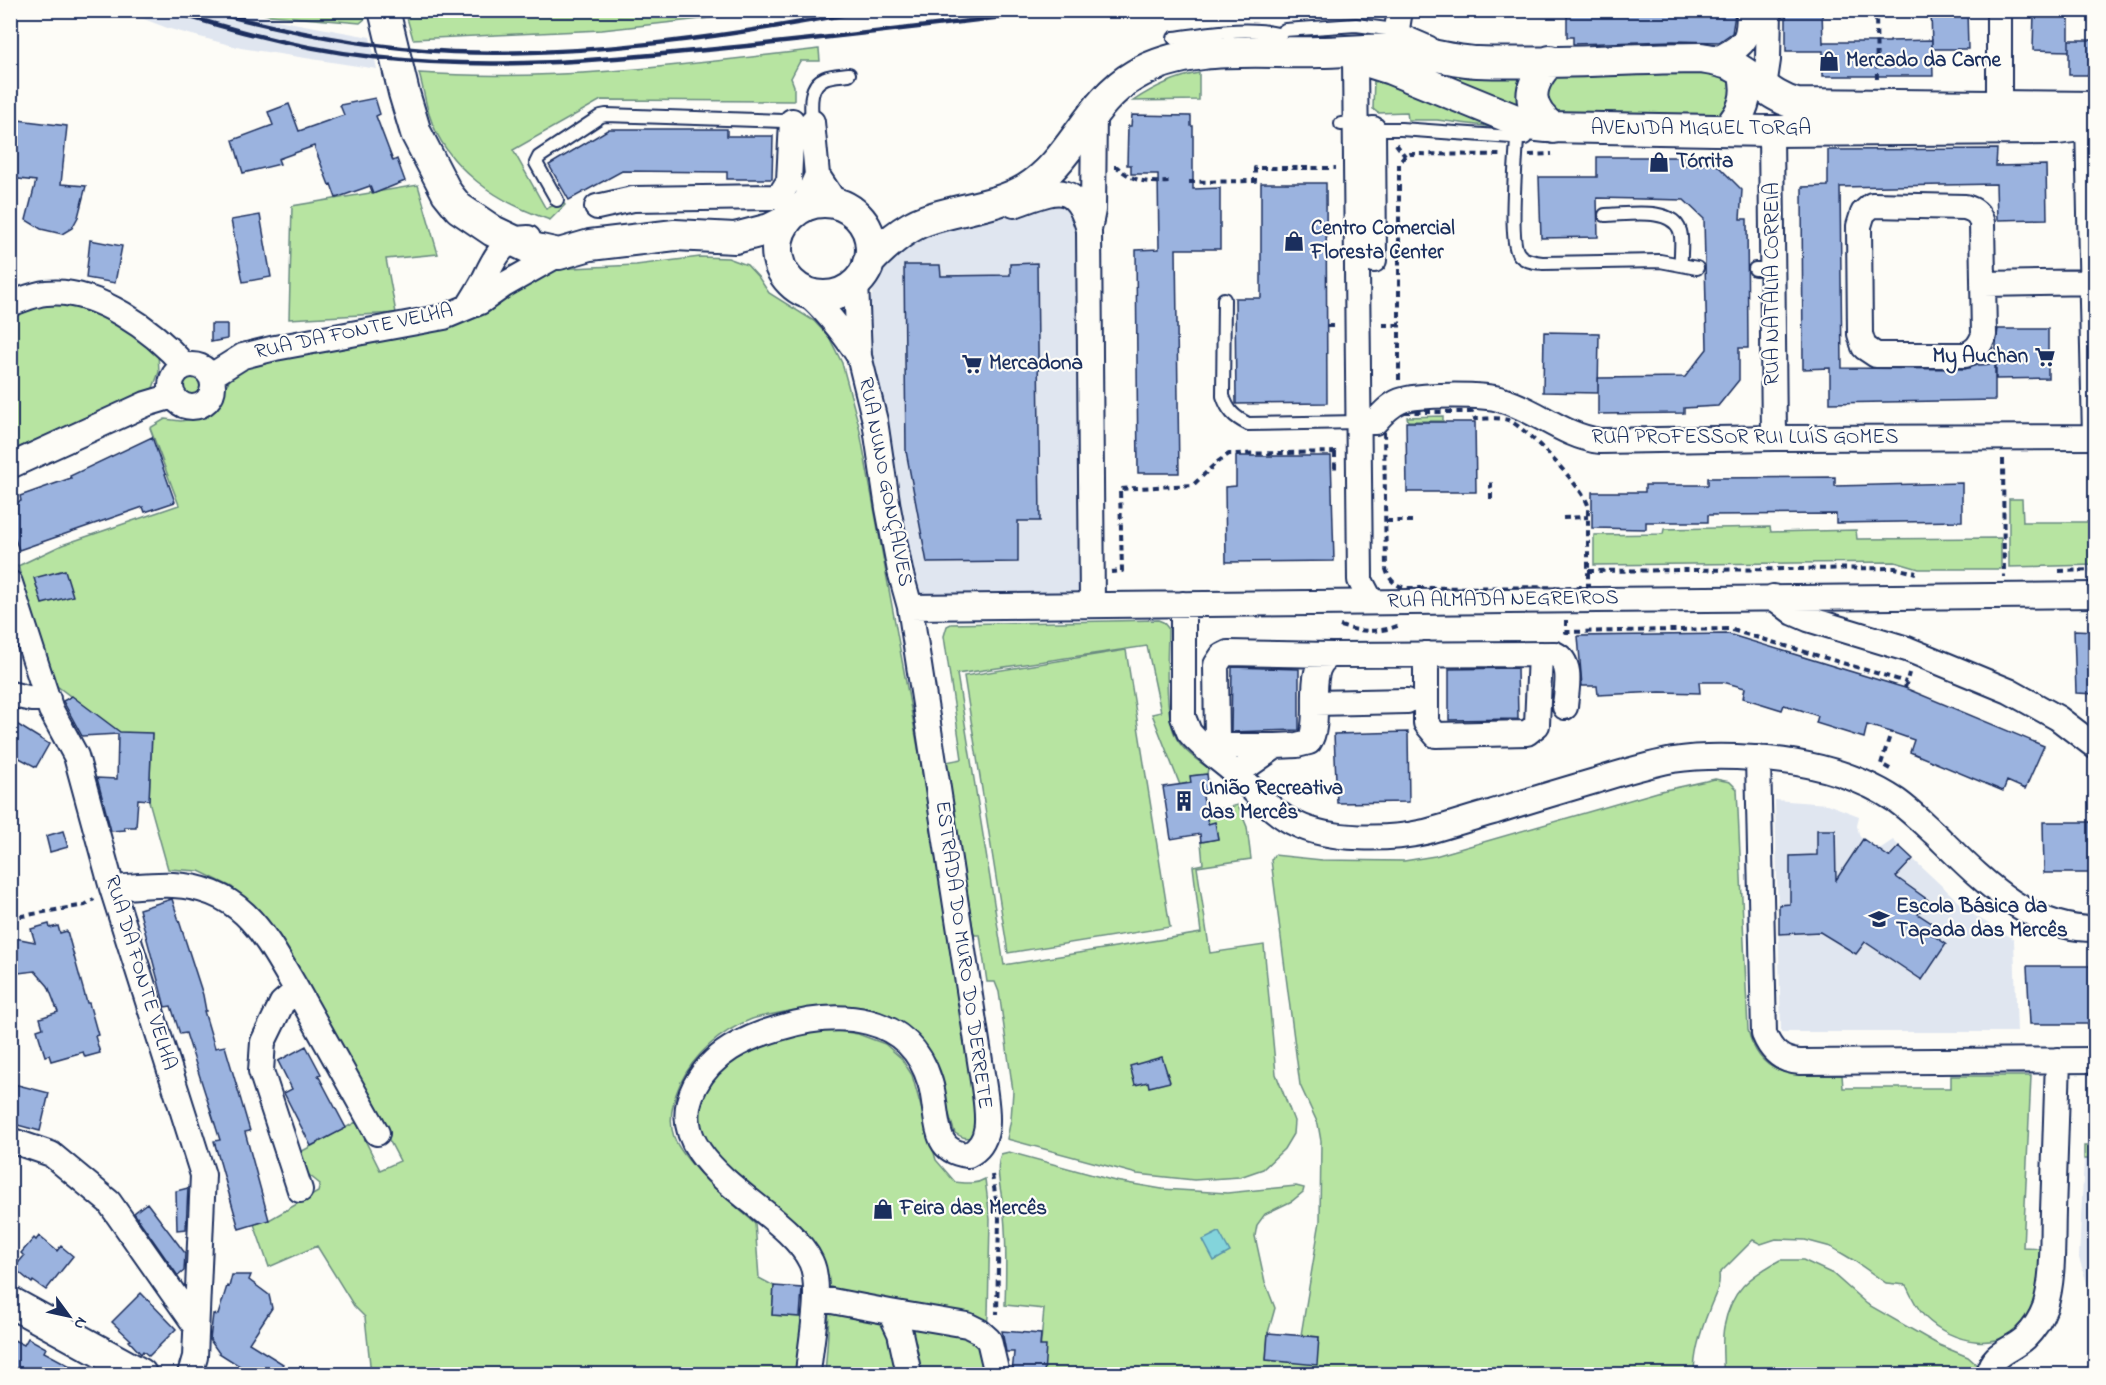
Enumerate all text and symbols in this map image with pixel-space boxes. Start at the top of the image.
place label: Mercado da Carne [1846,46,2001,76]
shop icon: Mercado da Carne [1817,49,1841,73]
street label: AVENIDA MIGUEL TORGA [1591,114,1811,144]
place label: Tórrita [1676,147,1733,177]
shop icon: Tórrita [1647,150,1671,174]
street label: RUA NATÁLIA CORREIA [1757,182,1788,386]
place label: Centro Comercial Floresta Center [1310,214,1455,268]
shop icon: Centro Comercial Floresta Center [1282,229,1306,253]
street label: RUA DA FONTE VELHA [252,296,456,368]
place label: My Auchan [1932,342,2028,374]
supermarket icon: My Auchan [2033,345,2057,369]
place label: Mercadona [989,349,1083,379]
supermarket icon: Mercadona [960,352,984,376]
street label: RUA NUNO GONÇALVES [850,375,920,589]
street label: RUA PROFESSOR RUI LUÍS GOMES [1592,423,1898,453]
street label: RUA ALMADA NEGREIROS [1387,583,1619,617]
place label: União Recreativa das Mercês [1201,774,1343,828]
building icon: União Recreativa das Mercês [1172,789,1196,813]
street label: ESTRADA DO MURO DO DERRETE [927,799,999,1111]
street label: RUA DA FONTE VELHA [96,872,184,1074]
place label: Escola Básica da Tapada das Mercês [1896,892,2068,946]
school or university icon: Escola Básica da Tapada das Mercês [1867,907,1891,931]
place label: Feira das Mercês [899,1194,1047,1224]
shop icon: Feira das Mercês [871,1197,895,1221]
north arrow [39,1286,99,1346]
text: N [67,1312,93,1334]

